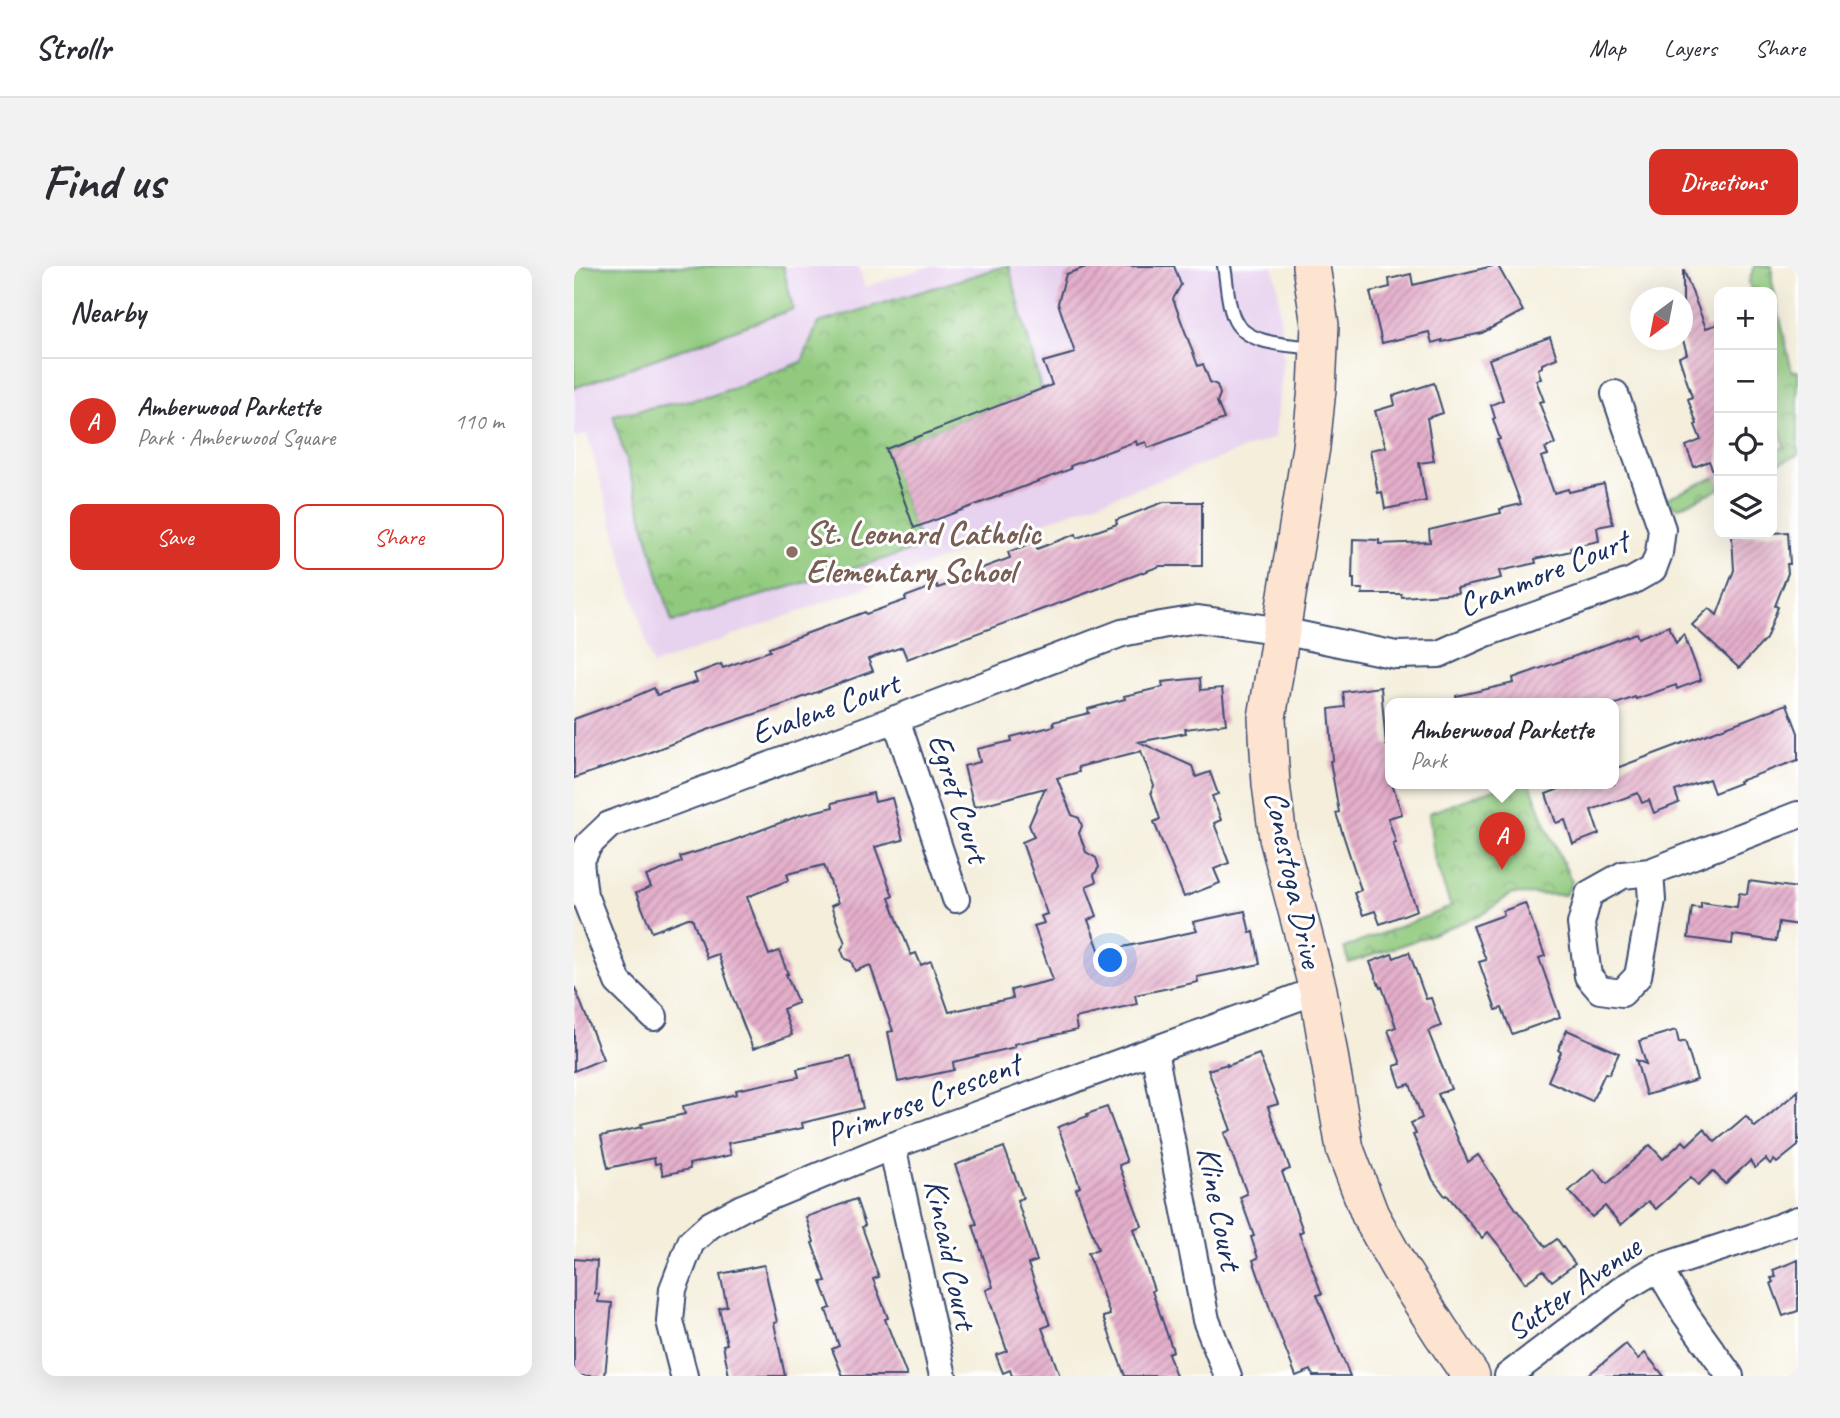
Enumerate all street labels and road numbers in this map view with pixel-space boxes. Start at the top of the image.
street label: Cranmore Court [1452,518,1638,626]
street label: Evalene Court [745,661,908,754]
street label: Egret Court [918,728,1000,871]
street label: Conestoga Drive [1255,787,1334,973]
street label: Primrose Crescent [820,1041,1030,1155]
street label: Kline Court [1187,1143,1253,1276]
street label: Kincaid Court [915,1175,988,1336]
street label: Sutter Avenue [1497,1225,1651,1350]

